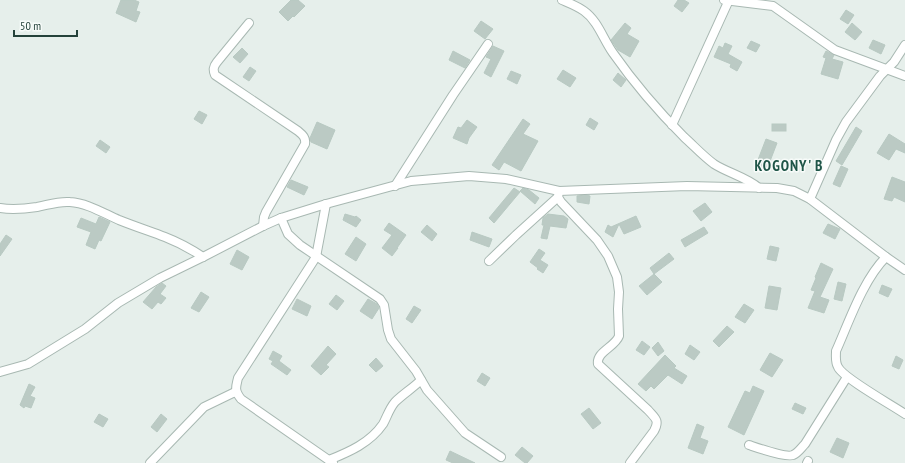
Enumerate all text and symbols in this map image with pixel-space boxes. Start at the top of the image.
scale bar [14,12,77,38]
text: 50 m [20,18,41,33]
district label: KOGONY' B [755,156,823,175]

